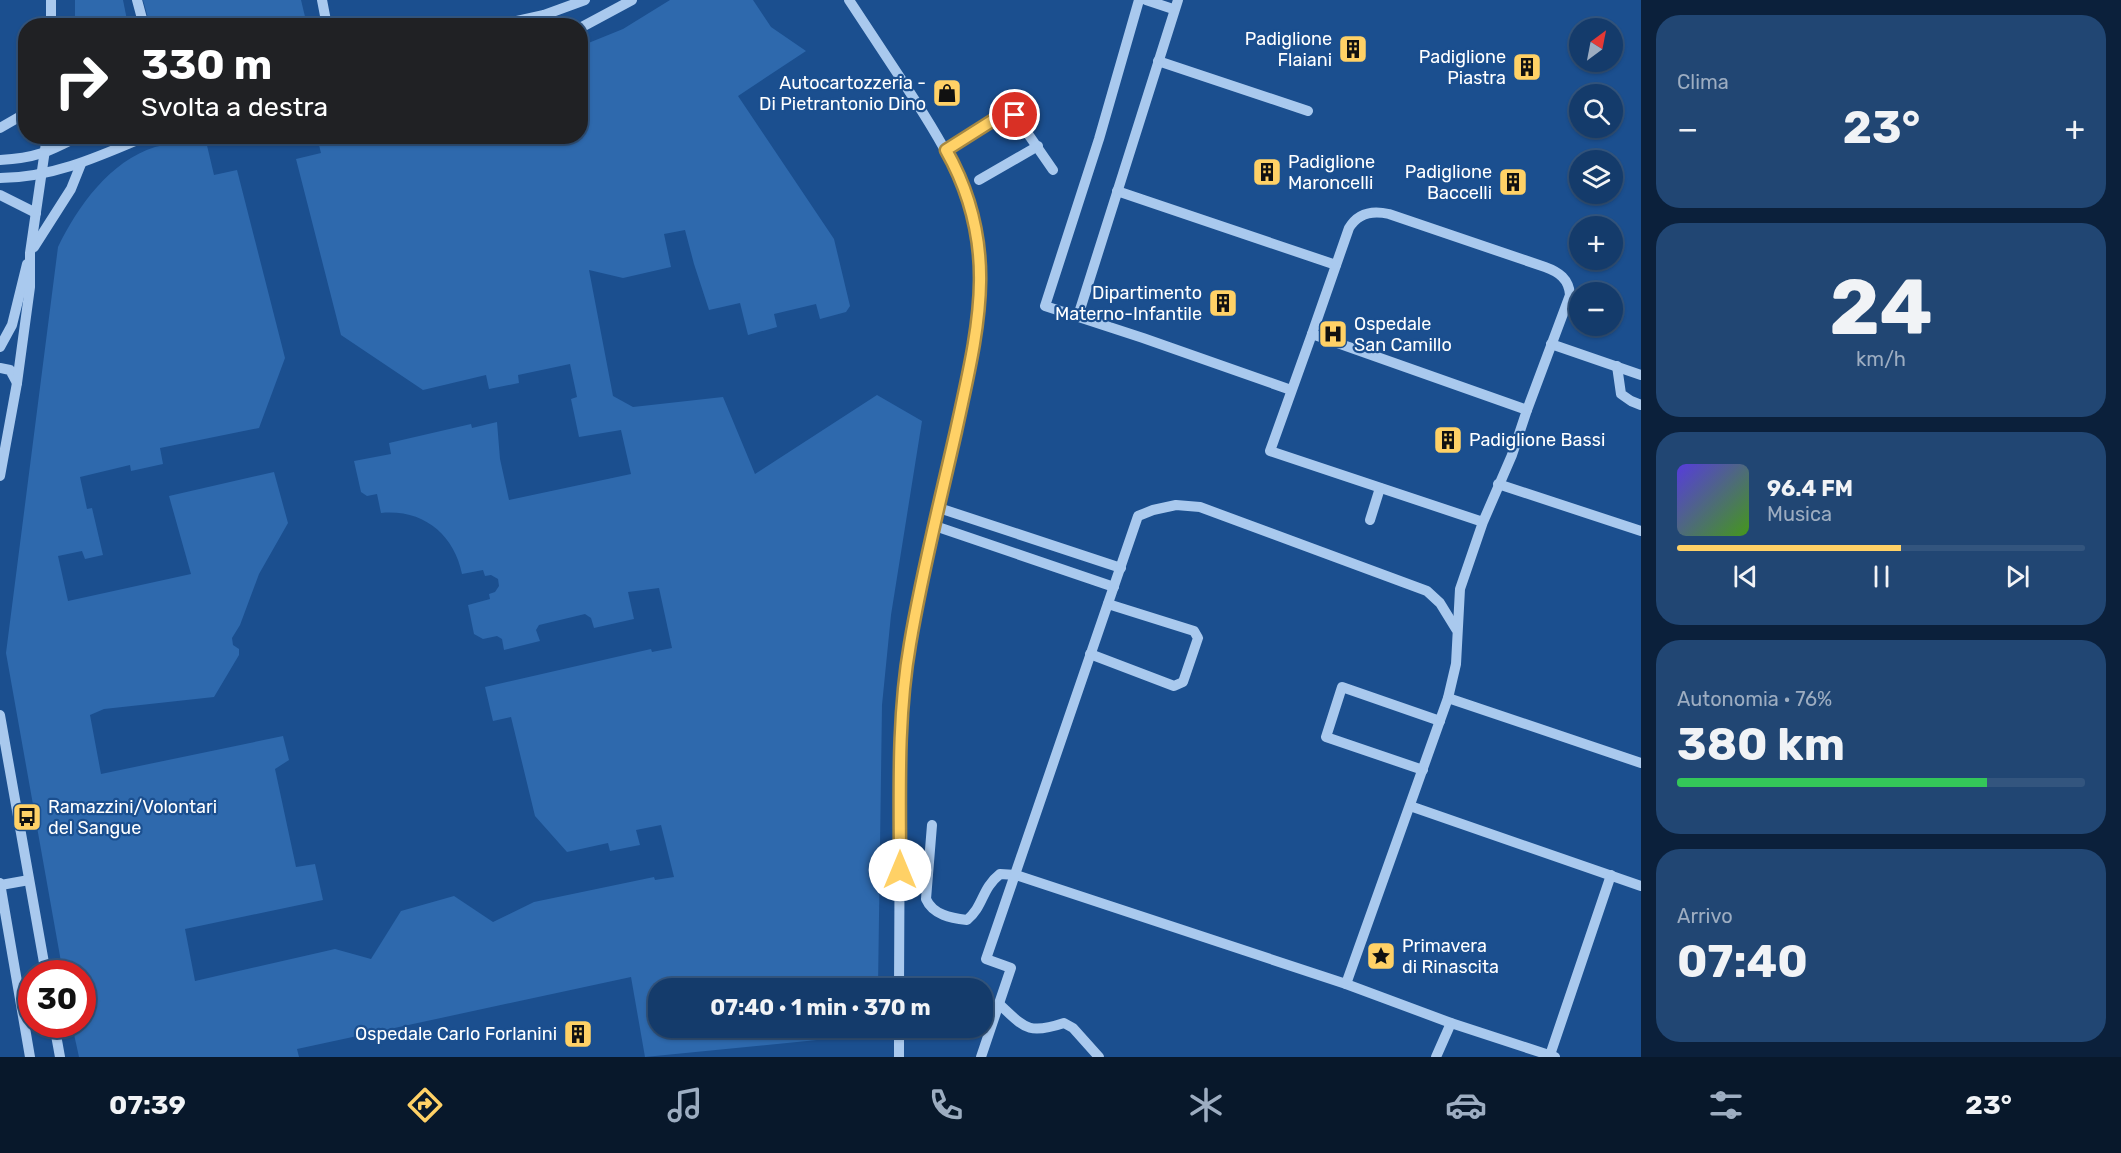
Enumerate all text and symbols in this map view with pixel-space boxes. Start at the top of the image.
north arrow [1569,18,1623,72]
map controls [1569,18,1623,336]
place label: Padiglione Flaiani [1245,28,1332,71]
building icon: Padiglione Flaiani [1337,33,1369,65]
text: 330 m [141,40,272,90]
icon: right [42,42,120,120]
place label: Padiglione Piastra [1419,46,1506,89]
building icon: Padiglione Piastra [1511,51,1543,83]
text: Clima [1677,70,1729,94]
place label: Autocartozzeria - Di Pietrantonio Dino [759,72,926,115]
shop icon: Autocartozzeria - Di Pietrantonio Dino [931,77,963,109]
button: search [1569,84,1623,138]
pin [989,89,1040,140]
text: Svolta a destra [141,91,328,123]
icon: arrive [998,98,1031,131]
text: 23° [1843,101,1920,154]
text: − [1677,109,1698,148]
text: + [2064,109,2085,148]
button: layers [1569,150,1623,204]
place label: Padiglione Maroncelli [1288,151,1375,194]
building icon: Padiglione Maroncelli [1251,156,1283,188]
place label: Padiglione Baccelli [1405,161,1492,204]
building icon: Padiglione Baccelli [1497,166,1529,198]
button: + [1569,216,1623,270]
text: 24 [1829,261,1933,354]
place label: Dipartimento Materno-Infantile [1055,282,1202,325]
button: − [1569,282,1623,336]
building icon: Dipartimento Materno-Infantile [1207,287,1239,319]
place label: Ospedale San Camillo [1354,313,1452,356]
hospital icon: Ospedale San Camillo [1317,318,1349,350]
text: km/h [1856,347,1906,371]
building icon: Padiglione Bassi [1432,424,1464,456]
place label: Padiglione Bassi [1469,429,1605,451]
text: 96.4 FM [1767,475,1853,502]
text: Musica [1767,502,1832,526]
icon: previous [1729,560,1762,593]
icon: pause [1865,560,1898,593]
icon: next [2001,560,2034,593]
text: Autonomia · 76% [1677,687,1832,711]
text: 380 km [1677,718,1845,771]
place label: Ramazzini/Volontari del Sangue [48,796,217,839]
bus stop icon: Ramazzini/Volontari del Sangue [11,801,43,833]
position arrow [868,838,932,902]
text: Arrivo [1677,904,1733,928]
place label: Primavera di Rinascita [1402,935,1499,978]
text: 07:40 [1677,935,1808,988]
place icon: Primavera di Rinascita [1365,940,1397,972]
speed limit sign: 30 [18,960,96,1038]
text: 07:40 · 1 min · 370 m [710,994,931,1021]
building icon: Ospedale Carlo Forlanini [562,1018,594,1050]
place label: Ospedale Carlo Forlanini [355,1023,557,1045]
icon: directions [404,1084,446,1126]
icon: music [664,1084,706,1126]
icon: phone [925,1084,967,1126]
icon: climate [1185,1084,1227,1126]
icon: car [1445,1084,1487,1126]
icon: filters [1705,1084,1747,1126]
text: 07:39 [109,1089,186,1121]
text: 23° [1965,1089,2012,1121]

